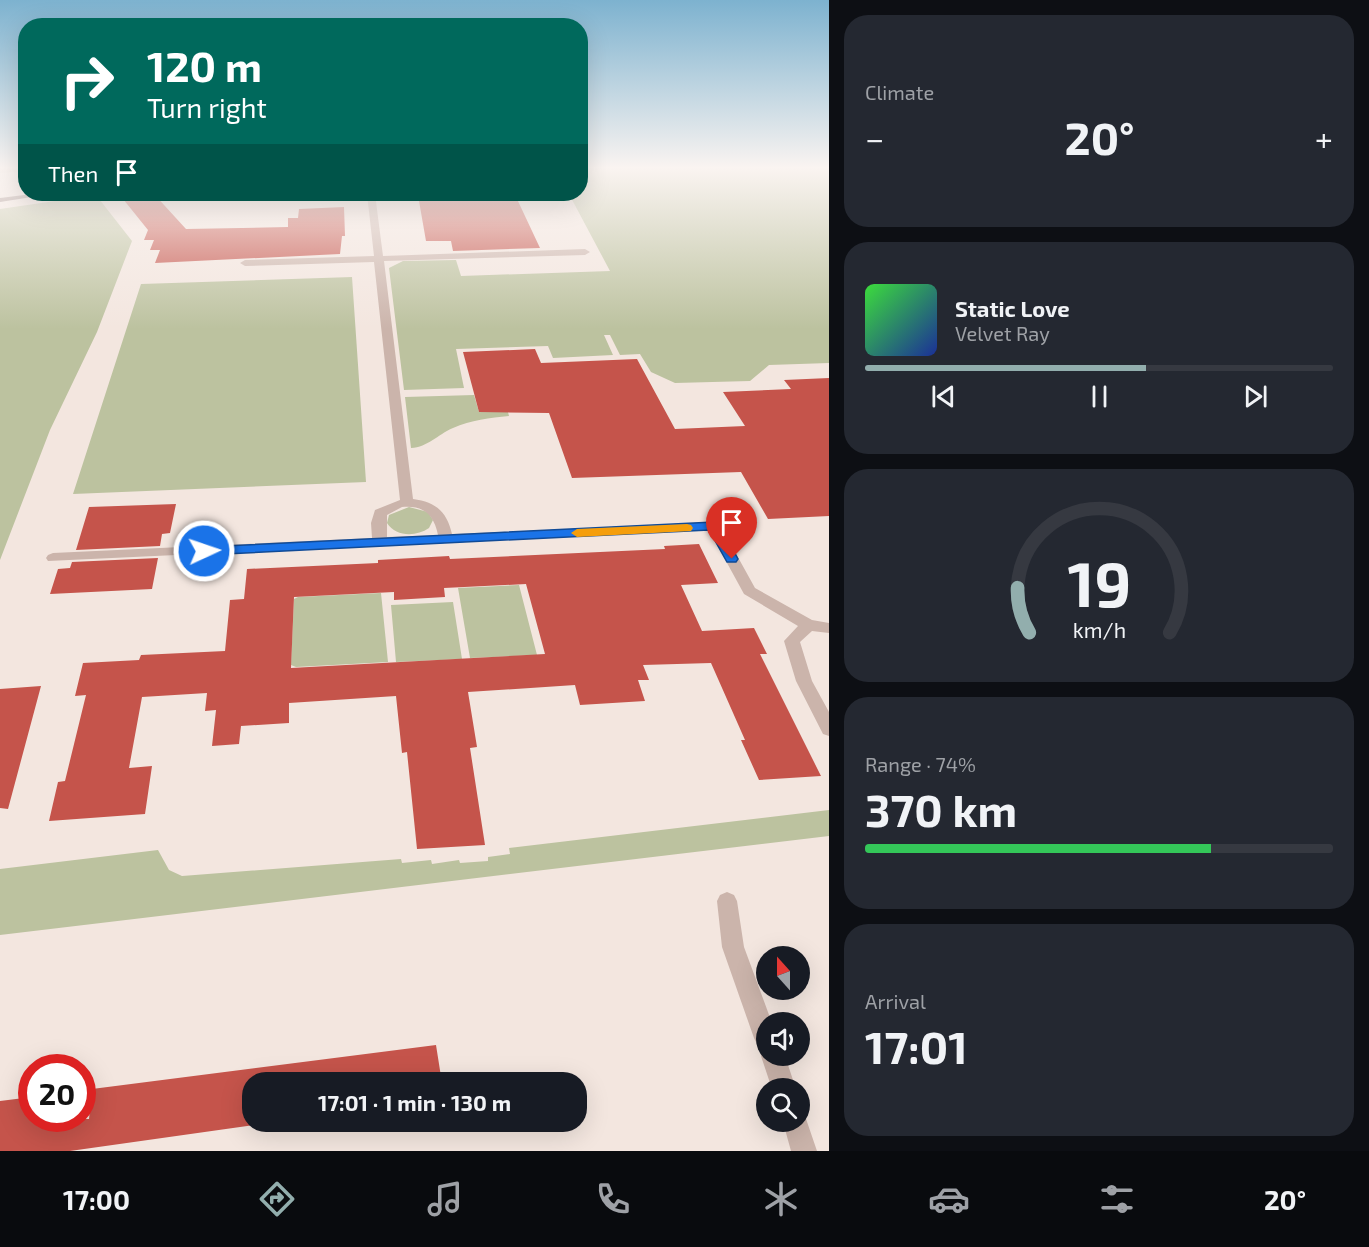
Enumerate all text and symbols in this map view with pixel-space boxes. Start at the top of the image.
text: 120 m [147,40,262,90]
icon: right [48,42,126,120]
text: Climate [865,80,934,104]
text: Turn right [147,91,267,123]
text: 20° [1065,110,1135,164]
text: − [865,118,884,158]
text: + [1315,118,1333,158]
icon: arrive [110,156,143,189]
text: Then [48,160,98,186]
text: Static Love [955,295,1070,321]
text: Velvet Ray [955,321,1050,345]
icon: previous [927,380,960,413]
icon: pause [1083,380,1116,413]
icon: next [1239,380,1272,413]
pin [706,497,757,559]
icon: arrive [715,506,748,539]
position arrow [172,519,236,583]
text: 19 [1067,545,1131,620]
text: km/h [1072,617,1126,642]
text: Range · 74% [865,752,976,776]
text: 370 km [865,782,1017,836]
north arrow [756,946,810,1000]
map controls [756,946,810,1132]
text: Arrival [865,989,926,1013]
button: sound [756,1012,810,1066]
text: 17:01 [865,1019,968,1073]
speed limit sign: 20 [18,1054,96,1132]
button: search [756,1078,810,1132]
text: 17:01 · 1 min · 130 m [318,1089,511,1115]
icon: directions [256,1178,298,1220]
icon: music [424,1178,466,1220]
icon: phone [592,1178,634,1220]
icon: climate [760,1178,802,1220]
icon: car [928,1178,970,1220]
icon: filters [1096,1178,1138,1220]
text: 17:00 [63,1183,130,1215]
text: 20° [1264,1183,1306,1215]

